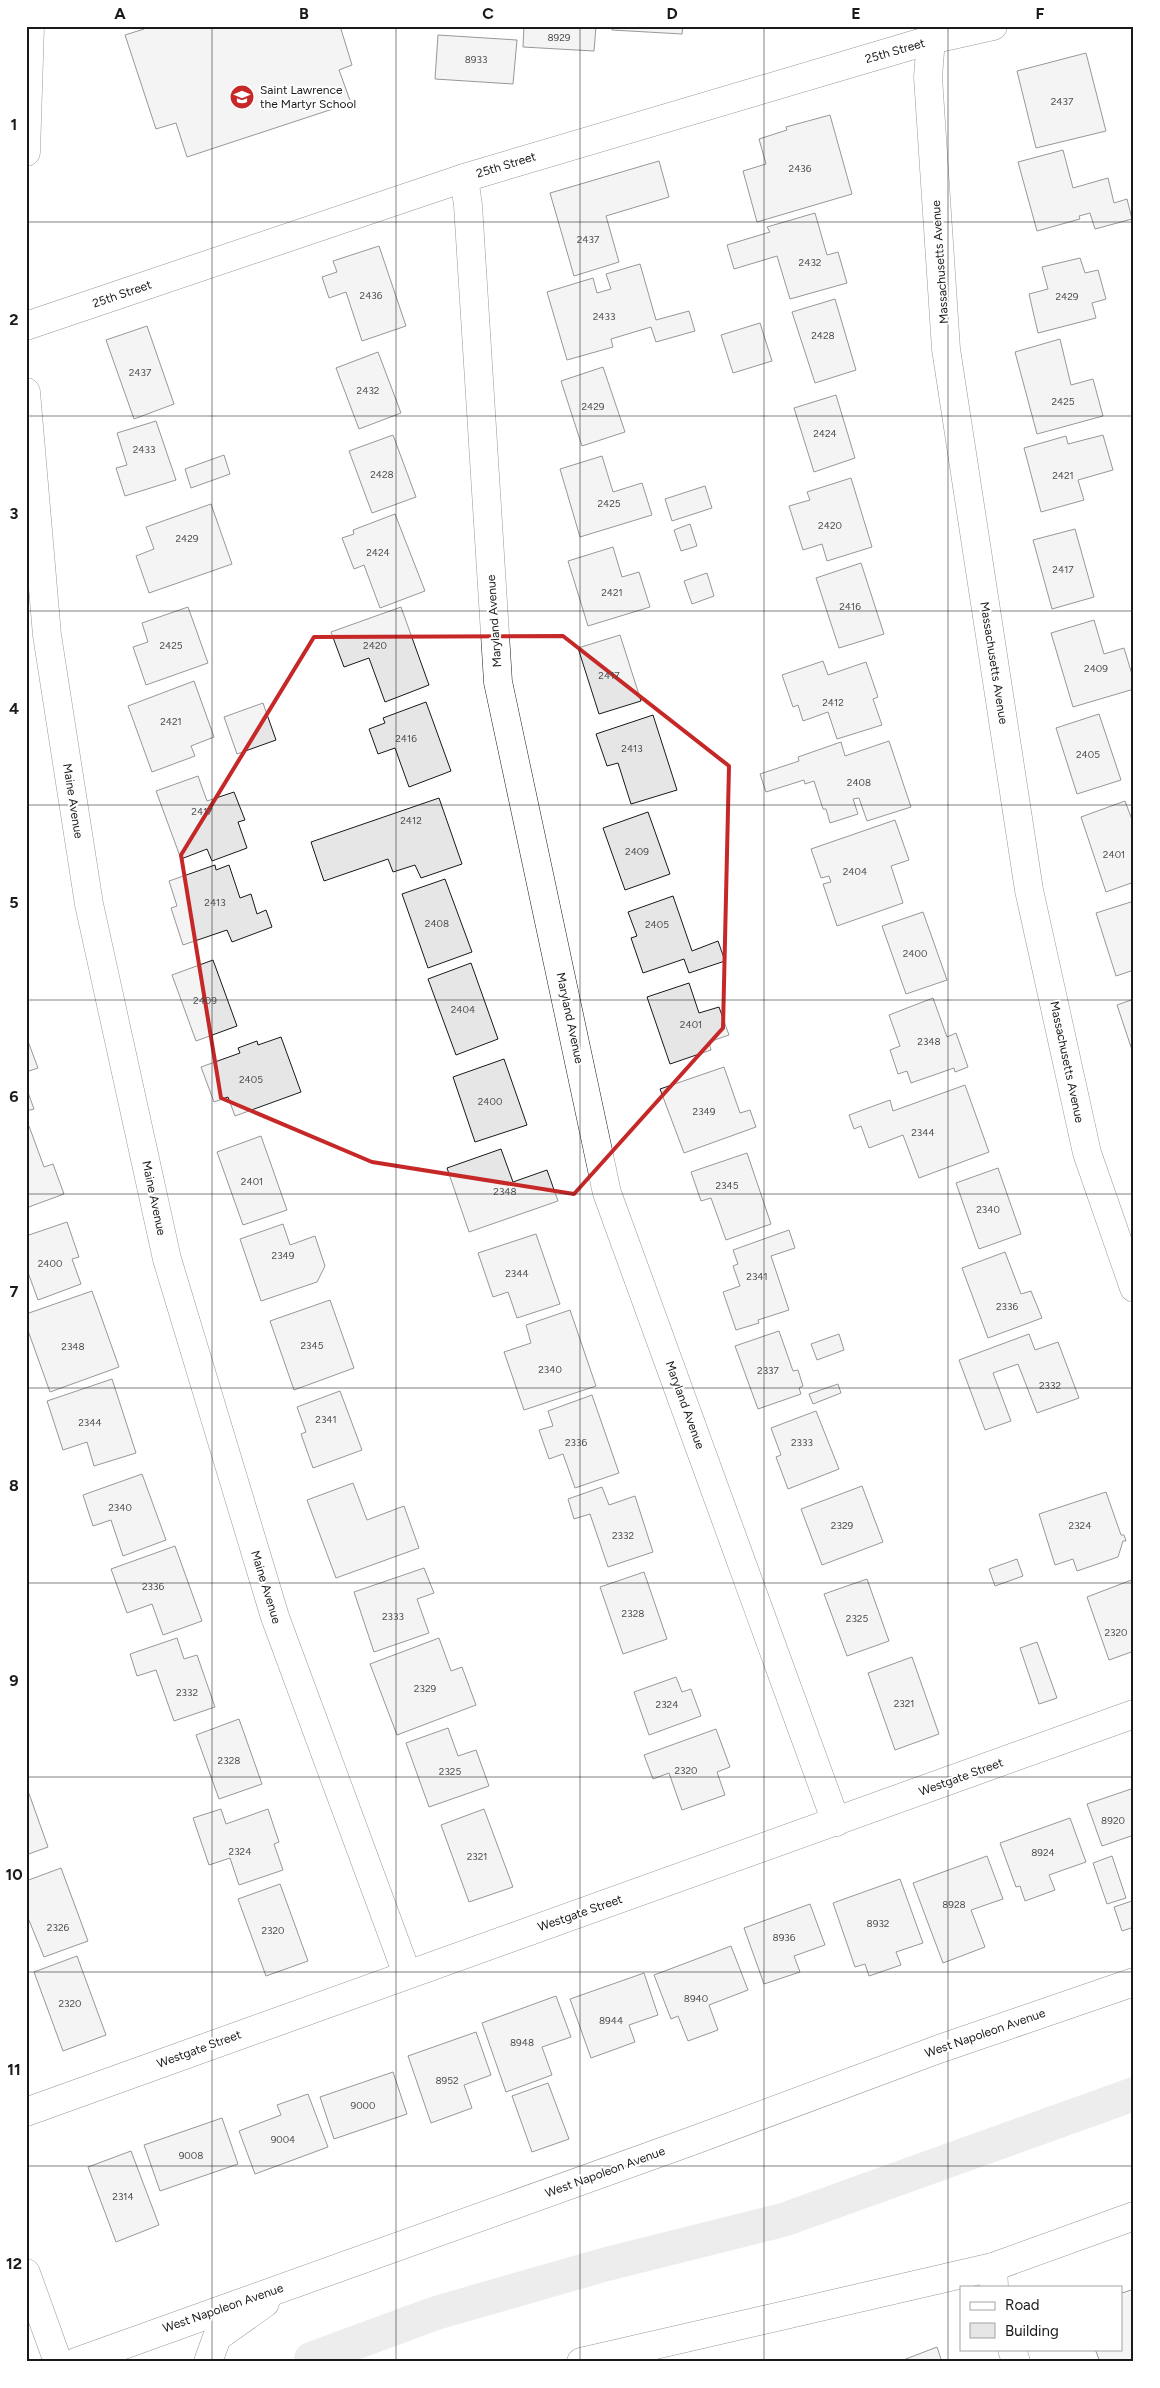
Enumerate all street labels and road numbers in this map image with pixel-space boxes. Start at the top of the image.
street label: 25th Street [864,36,927,66]
street label: 25th Street [475,149,538,181]
street label: Massachusetts Avenue [929,199,951,324]
street label: 25th Street [91,277,154,311]
street label: Maryland Avenue [484,574,504,668]
street label: Massachusetts Avenue [977,601,1011,726]
street label: Maine Avenue [60,762,86,840]
street label: Maryland Avenue [554,971,587,1065]
street label: Massachusetts Avenue [1047,1000,1087,1124]
street label: Maine Avenue [139,1159,169,1237]
street label: Maryland Avenue [663,1359,708,1451]
street label: Maine Avenue [248,1549,284,1626]
street label: Westgate Street [917,1755,1005,1799]
street label: Westgate Street [536,1892,625,1934]
street label: West Napoleon Avenue [923,2006,1048,2060]
street label: Westgate Street [155,2027,243,2071]
street label: West Napoleon Avenue [543,2144,667,2200]
street label: West Napoleon Avenue [161,2281,286,2335]

